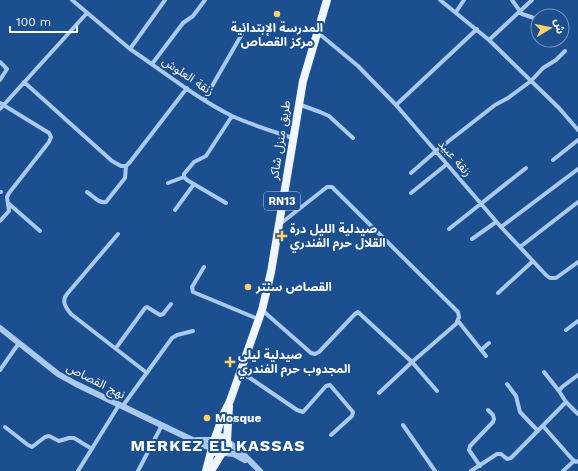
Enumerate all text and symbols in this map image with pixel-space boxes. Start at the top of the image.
scale bar [10,8,77,34]
north arrow [530,8,570,48]
marker: المدرسة الإبتدائية مركز القصاص [272,9,282,19]
text: 100 m [16,15,51,29]
text: ش [552,18,567,35]
place label: المدرسة الإبتدائية مركز القصاص [231,21,323,49]
street label: زنقة العلوش [160,54,216,98]
street label: طريق منزل شاكر [267,99,294,182]
street label: زنقة عبيد [435,137,475,179]
road number: RN13 [264,192,300,210]
place label: صيدلية الليل درة القلال حرم الفندري [290,222,386,253]
marker: صيدلية الليل درة القلال حرم الفندري [277,231,287,241]
place label: القصاص سنتر [255,280,332,294]
marker: القصاص سنتر [243,282,253,292]
place label: صيدلية ليلى المجدوب حرم الفندري [238,348,351,379]
marker: صيدلية ليلى المجدوب حرم الفندري [225,357,235,367]
street label: نهج القصاص [64,360,128,403]
place label: Mosque [215,411,261,425]
marker: Mosque [202,413,212,423]
district label: MERKEZ EL KASSAS [130,436,306,455]

